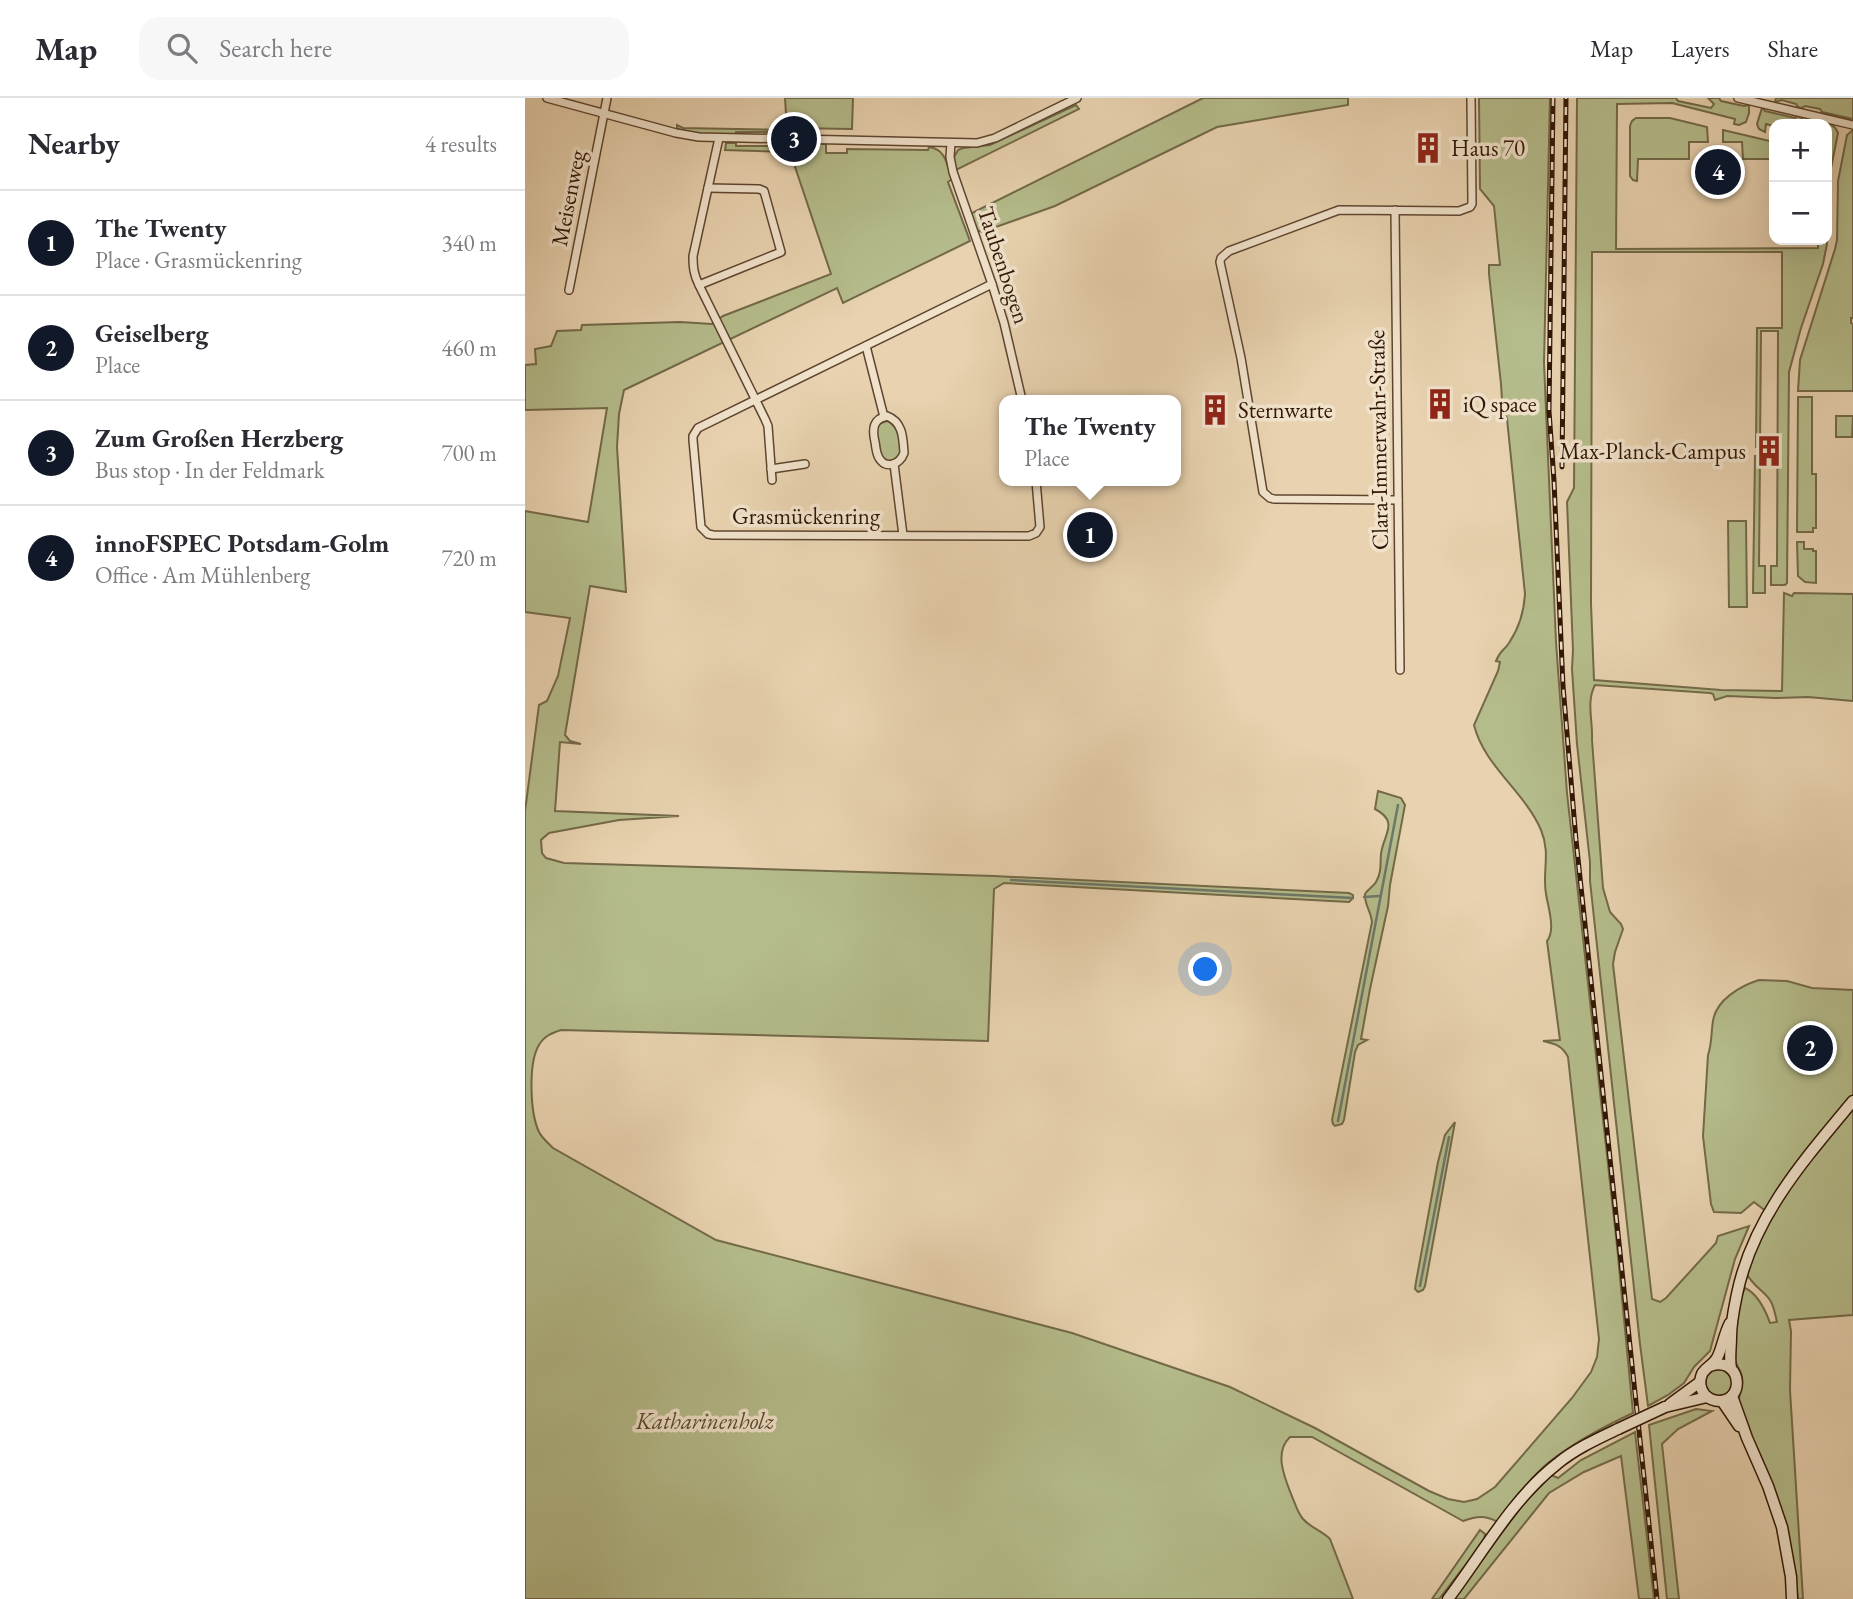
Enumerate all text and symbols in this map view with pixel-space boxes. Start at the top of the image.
search box [139,17,629,80]
text: Map [35,27,97,70]
icon: search [163,29,201,67]
text: Search here [219,31,332,65]
text: Map [1590,33,1633,64]
text: Layers [1671,33,1730,64]
text: Share [1768,33,1818,64]
pin: 3 [771,113,817,165]
map controls [1769,119,1832,245]
button: + [1769,119,1832,182]
text: Nearby [28,124,120,163]
text: 4 results [425,129,497,159]
building icon: Haus 70 [1411,131,1445,165]
place label: Haus 70 [1451,133,1525,163]
pin: 4 [1695,146,1741,198]
street label: Meisenweg [544,147,592,248]
button: − [1769,182,1832,245]
street label: Taubenbogen [971,203,1037,327]
text: The Twenty [95,211,227,245]
text: 1 [45,228,57,258]
text: 340 m [441,228,497,258]
text: Place · Grasmückenring [95,245,302,275]
text: Geiselberg [95,316,209,350]
street label: Clara-Immerwahr-Straße [1361,330,1395,550]
text: 2 [45,333,57,363]
text: 460 m [441,333,497,363]
text: Place [95,350,140,380]
building icon: iQ space [1423,387,1457,421]
place label: iQ space [1463,389,1537,419]
building icon: Sternwarte [1198,393,1232,427]
popup [999,395,1181,486]
place label: Sternwarte [1238,395,1333,425]
text: The Twenty [1024,409,1156,443]
text: Zum Großen Herzberg [95,421,343,455]
building icon: Max-Planck-Campus [1752,434,1786,468]
place label: Max-Planck-Campus [1559,436,1746,466]
text: 3 [45,438,57,468]
text: 700 m [441,438,497,468]
text: Place [1024,443,1069,473]
text: Bus stop · In der Feldmark [95,455,325,485]
street label: Grasmückenring [732,501,881,531]
pin: 1 [1067,509,1113,561]
text: innoFSPEC Potsdam-Golm [95,526,389,560]
text: 4 [45,543,57,573]
text: 720 m [441,543,497,573]
text: Office · Am Mühlenberg [95,560,310,590]
your location [1188,952,1222,986]
pin: 2 [1787,1022,1833,1074]
park label: Katharinenholz [635,1406,775,1436]

